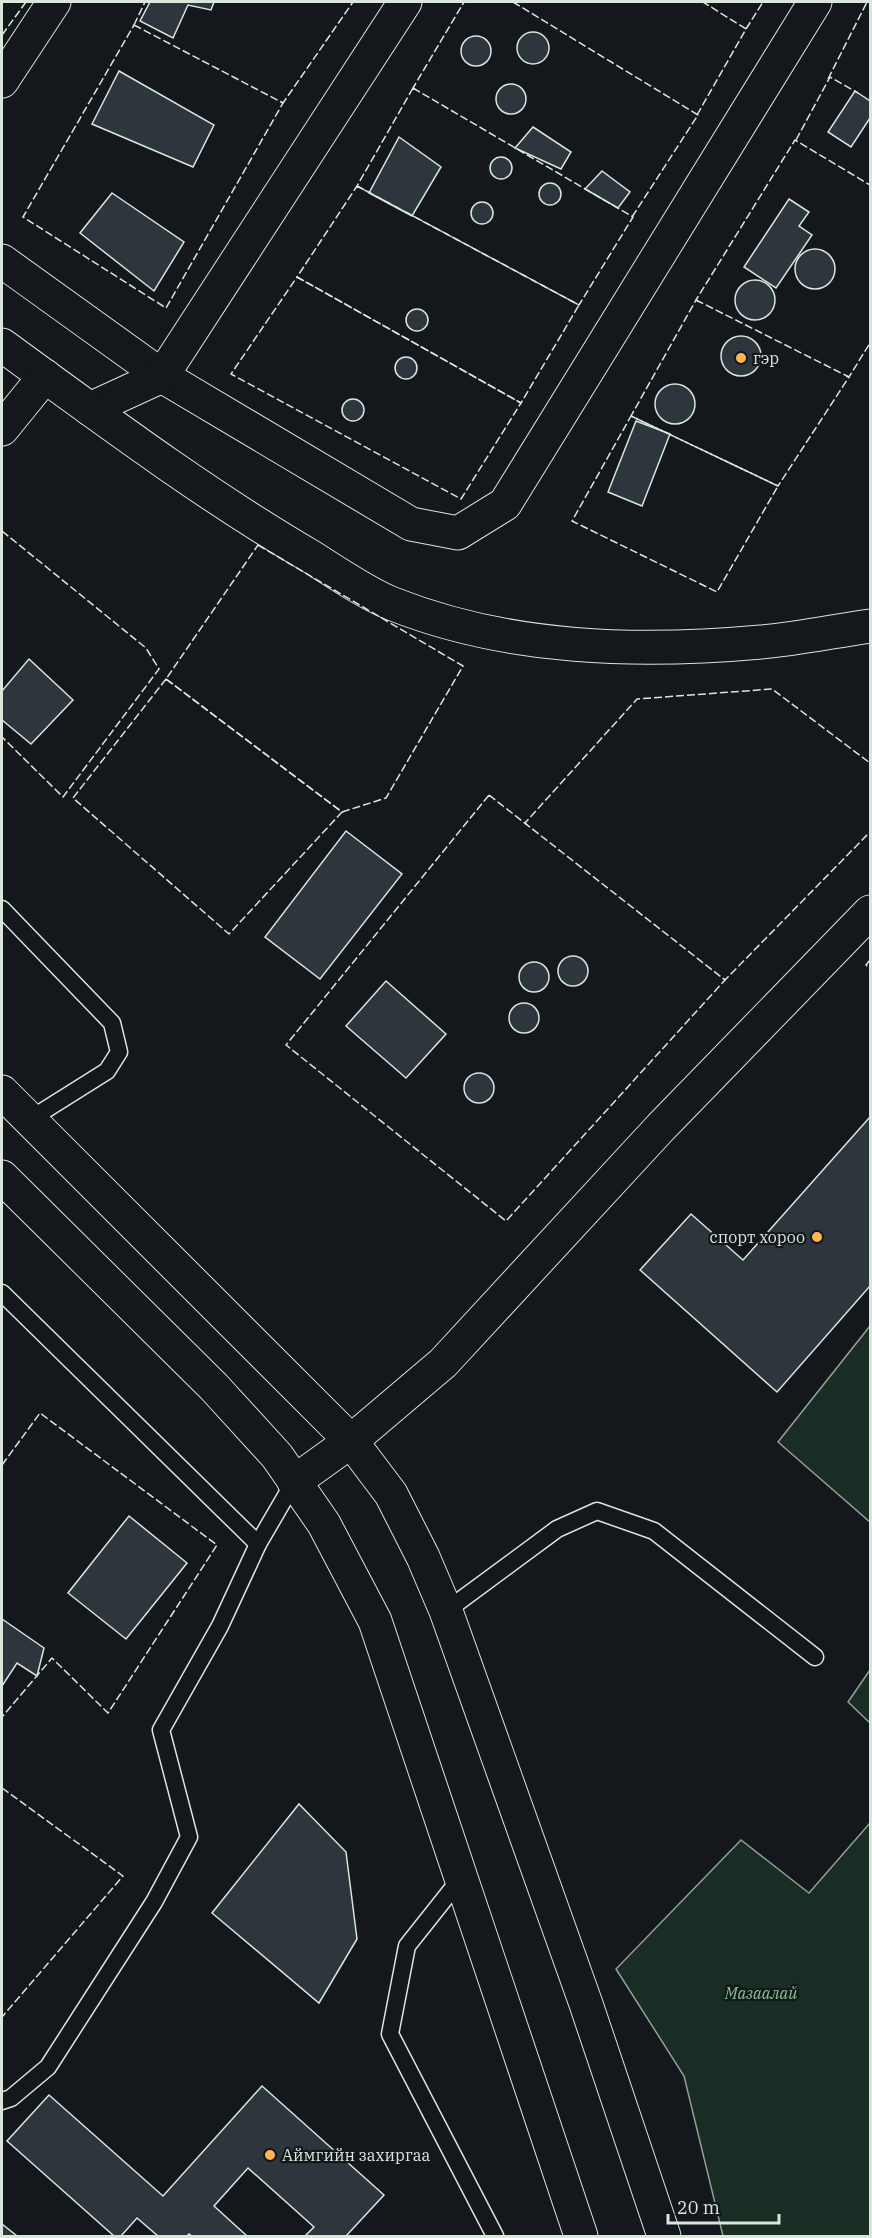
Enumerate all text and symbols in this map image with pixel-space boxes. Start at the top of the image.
place label: гэр [753,348,779,368]
marker: гэр [734,351,748,365]
place label: спорт хороо [709,1227,805,1247]
marker: спорт хороо [810,1230,824,1244]
park label: Мазаалай [724,1983,797,2003]
place label: Аймгийн захиргаа [282,2145,430,2165]
marker: Аймгийн захиргаа [263,2148,277,2162]
scale bar [668,2187,779,2225]
text: 20 m [677,2196,720,2219]

